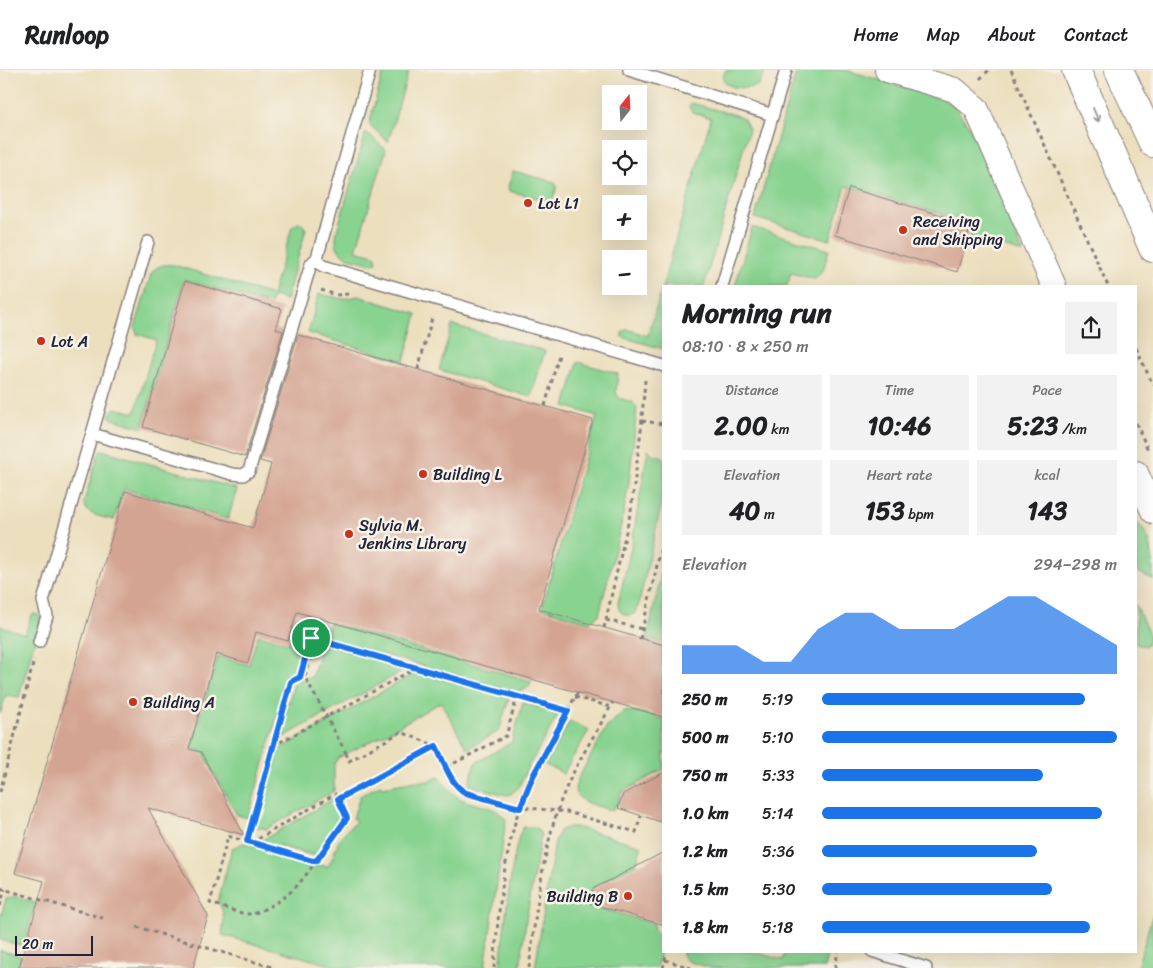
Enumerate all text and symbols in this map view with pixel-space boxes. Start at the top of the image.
text: Runloop [25,14,109,56]
text: Home [854,19,899,51]
text: Map [927,19,960,51]
text: About [988,19,1036,51]
text: Contact [1064,19,1128,51]
north arrow [602,85,648,130]
map controls [602,85,647,295]
one-way arrow [1091,107,1101,122]
button: locate [602,140,647,185]
place label: Lot L1 [538,189,579,218]
button: + [602,195,647,240]
marker: Lot L1 [522,197,534,209]
place label: Receiving and Shipping [913,207,1003,254]
marker: Receiving and Shipping [897,224,909,236]
button: − [602,250,647,295]
text: Morning run [682,288,832,337]
button: share [1065,302,1117,354]
place label: Lot A [51,327,88,356]
text: 08:10 · 8 × 250 m [682,332,809,361]
marker: Lot A [35,335,47,347]
text: Distance [725,378,778,403]
text: Time [885,378,914,403]
text: Pace [1032,378,1062,403]
text: 2.00 [714,403,768,448]
text: 10:46 [868,403,931,448]
text: 5:23 [1007,403,1058,448]
text: km [768,417,790,442]
text: /km [1058,417,1087,442]
place label: Building L [433,460,502,489]
text: Elevation [723,463,780,488]
text: Heart rate [867,463,932,488]
text: kcal [1034,463,1060,488]
marker: Building L [417,468,429,480]
text: 40 [729,488,760,533]
text: 153 [865,488,905,533]
text: 143 [1027,488,1067,533]
text: m [760,502,775,527]
text: bpm [905,502,934,527]
place label: Sylvia M. Jenkins Library [358,511,467,558]
marker: Sylvia M. Jenkins Library [343,528,355,540]
text: Elevation [682,550,747,579]
text: 294–298 m [1034,550,1117,579]
pin [290,617,332,659]
icon: arrive [297,624,325,652]
text: 250 m [682,685,728,714]
text: 5:19 [762,685,793,714]
place label: Building A [143,688,215,717]
marker: Building A [127,696,139,708]
text: 500 m [682,723,728,752]
text: 5:10 [762,723,794,752]
text: 750 m [682,761,727,790]
text: 5:33 [762,761,794,790]
text: 1.0 km [682,799,729,828]
text: 5:14 [762,799,793,828]
text: 1.2 km [682,837,728,866]
text: 5:36 [762,837,794,866]
text: 1.5 km [682,875,728,904]
text: 5:30 [762,875,796,904]
place label: Building B [546,882,618,911]
marker: Building B [622,890,634,902]
text: 1.8 km [682,913,728,942]
text: 5:18 [762,913,793,942]
text: 20 m [22,932,53,957]
scale bar [15,933,92,956]

